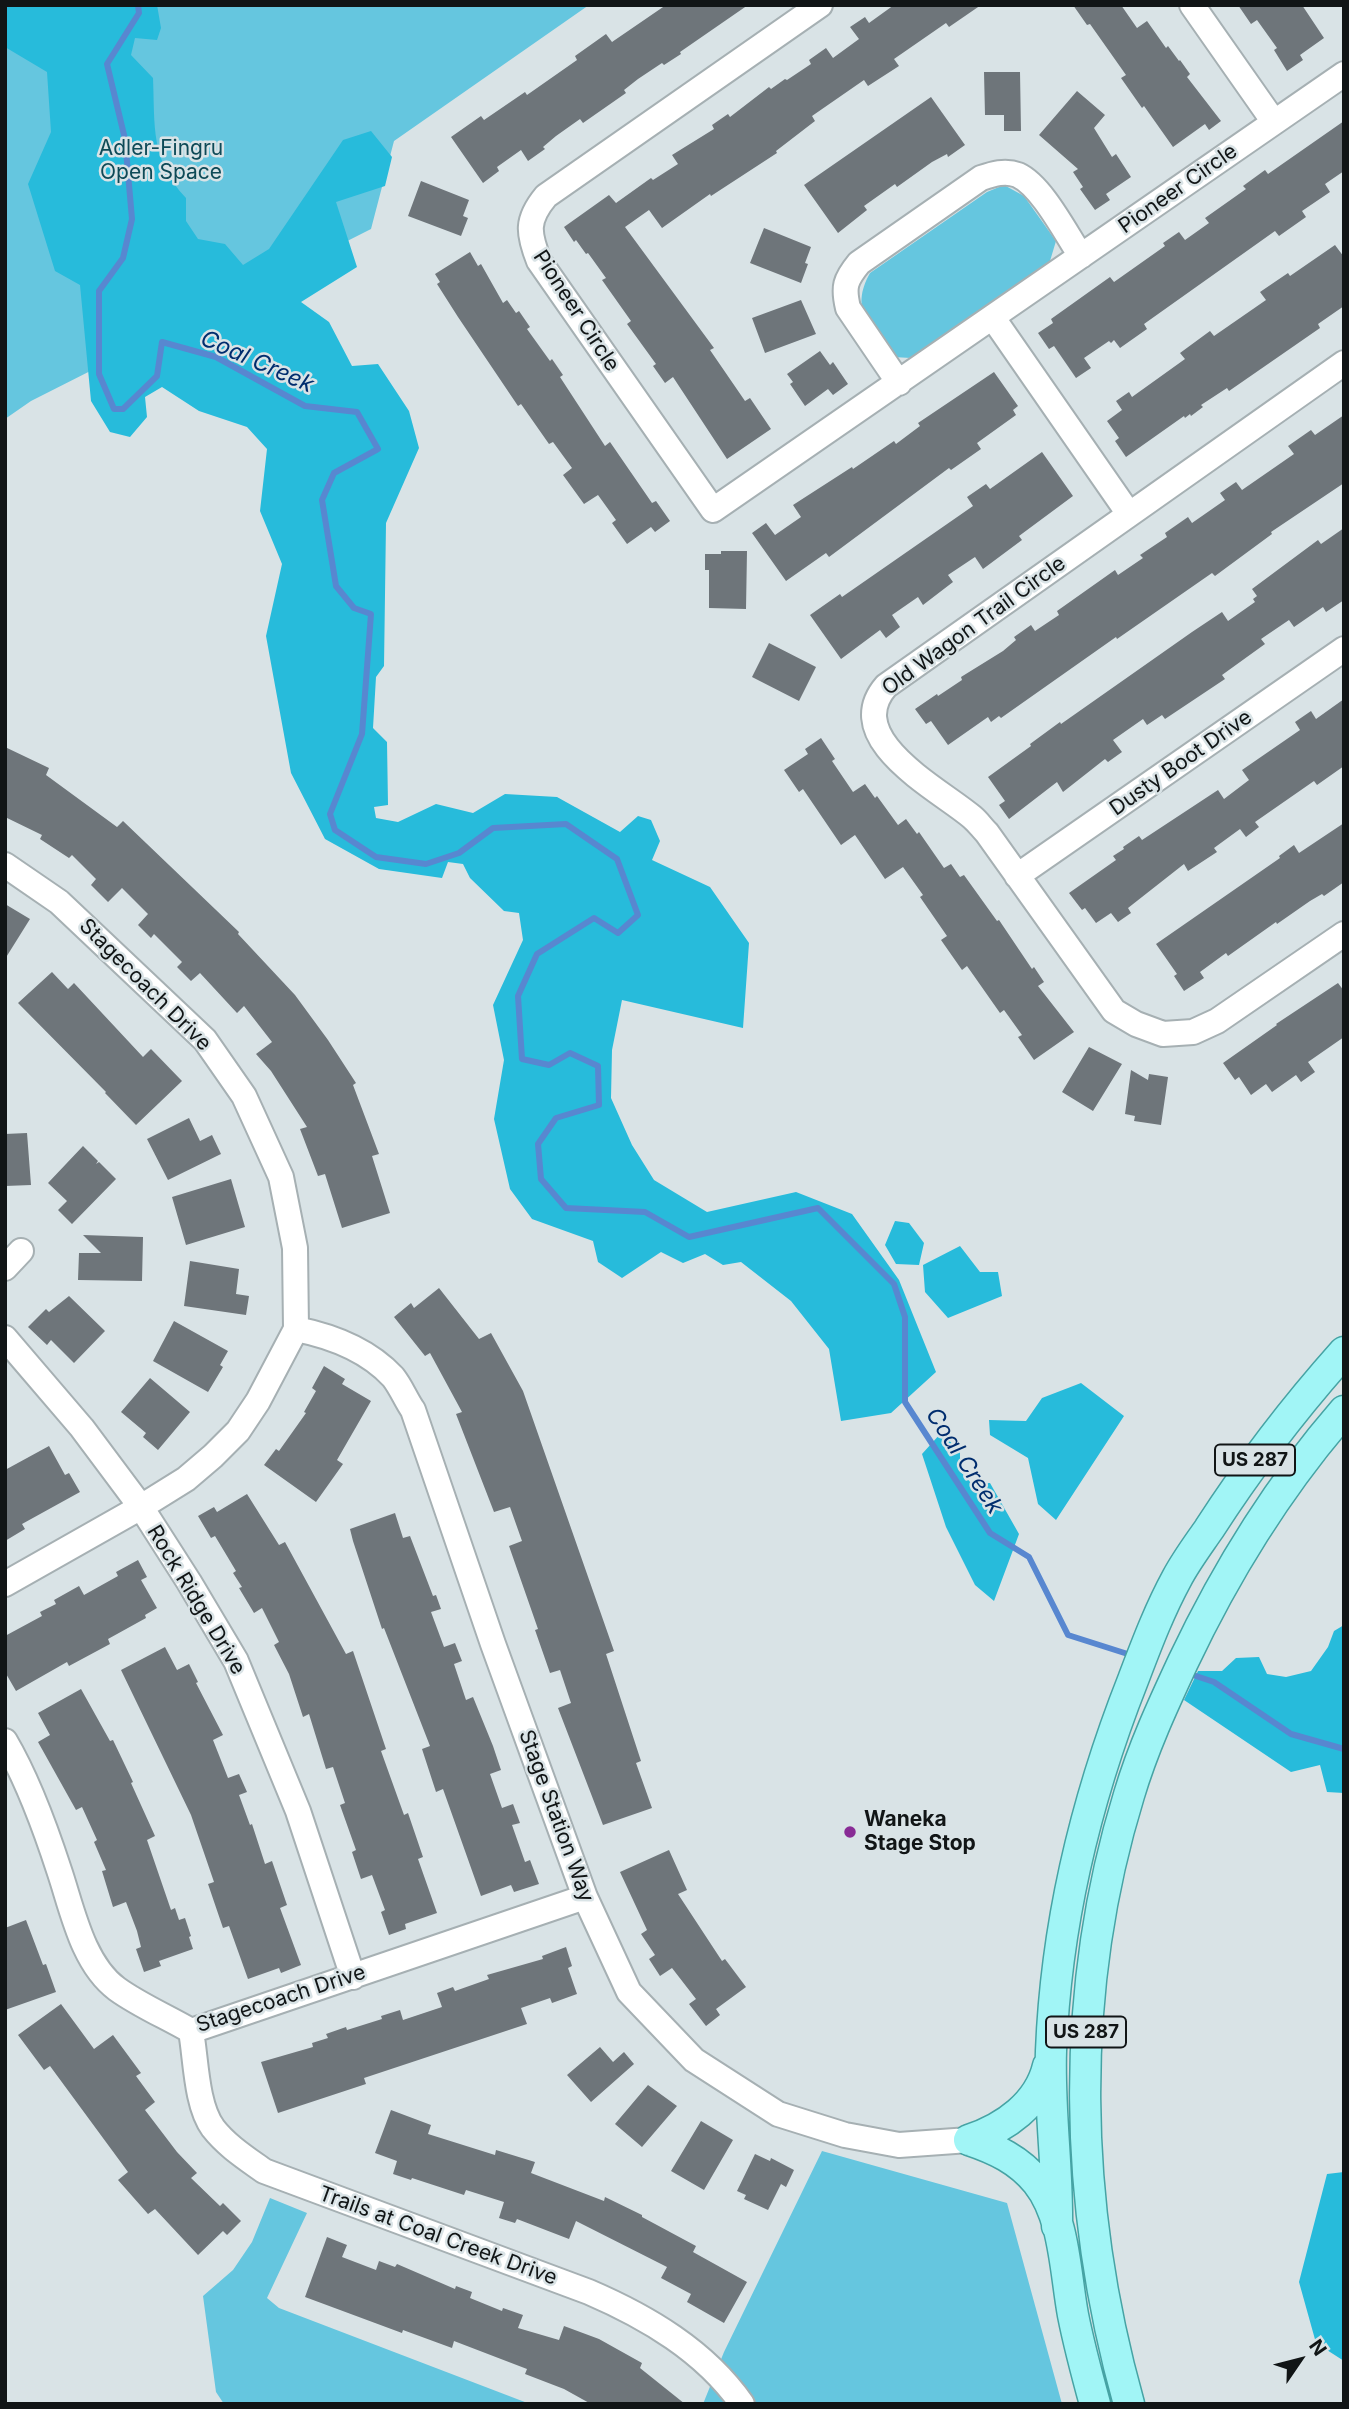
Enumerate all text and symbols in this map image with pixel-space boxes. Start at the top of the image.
park label: Adler-Fingru Open Space [99,136,223,186]
street label: Pioneer Circle [1114,139,1242,239]
street label: Pioneer Circle [528,246,624,376]
water label: Coal Creek [196,325,318,399]
street label: Old Wagon Trail Circle [877,551,1071,701]
street label: Dusty Boot Drive [1105,705,1257,821]
street label: Stagecoach Drive [74,914,216,1056]
water label: Coal Creek [919,1403,1009,1519]
road number: US 287 [1215,1444,1295,1476]
street label: Rock Ridge Drive [141,1521,251,1679]
street label: Stage Station Way [513,1727,599,1905]
place label: Waneka Stage Stop [864,1807,976,1857]
marker: Waneka Stage Stop [842,1824,858,1840]
street label: Stagecoach Drive [193,1960,369,2038]
road number: US 287 [1046,2016,1126,2048]
street label: Trails at Coal Creek Drive [315,2181,561,2291]
north arrow [1265,2325,1335,2395]
text: N [1304,2335,1331,2360]

